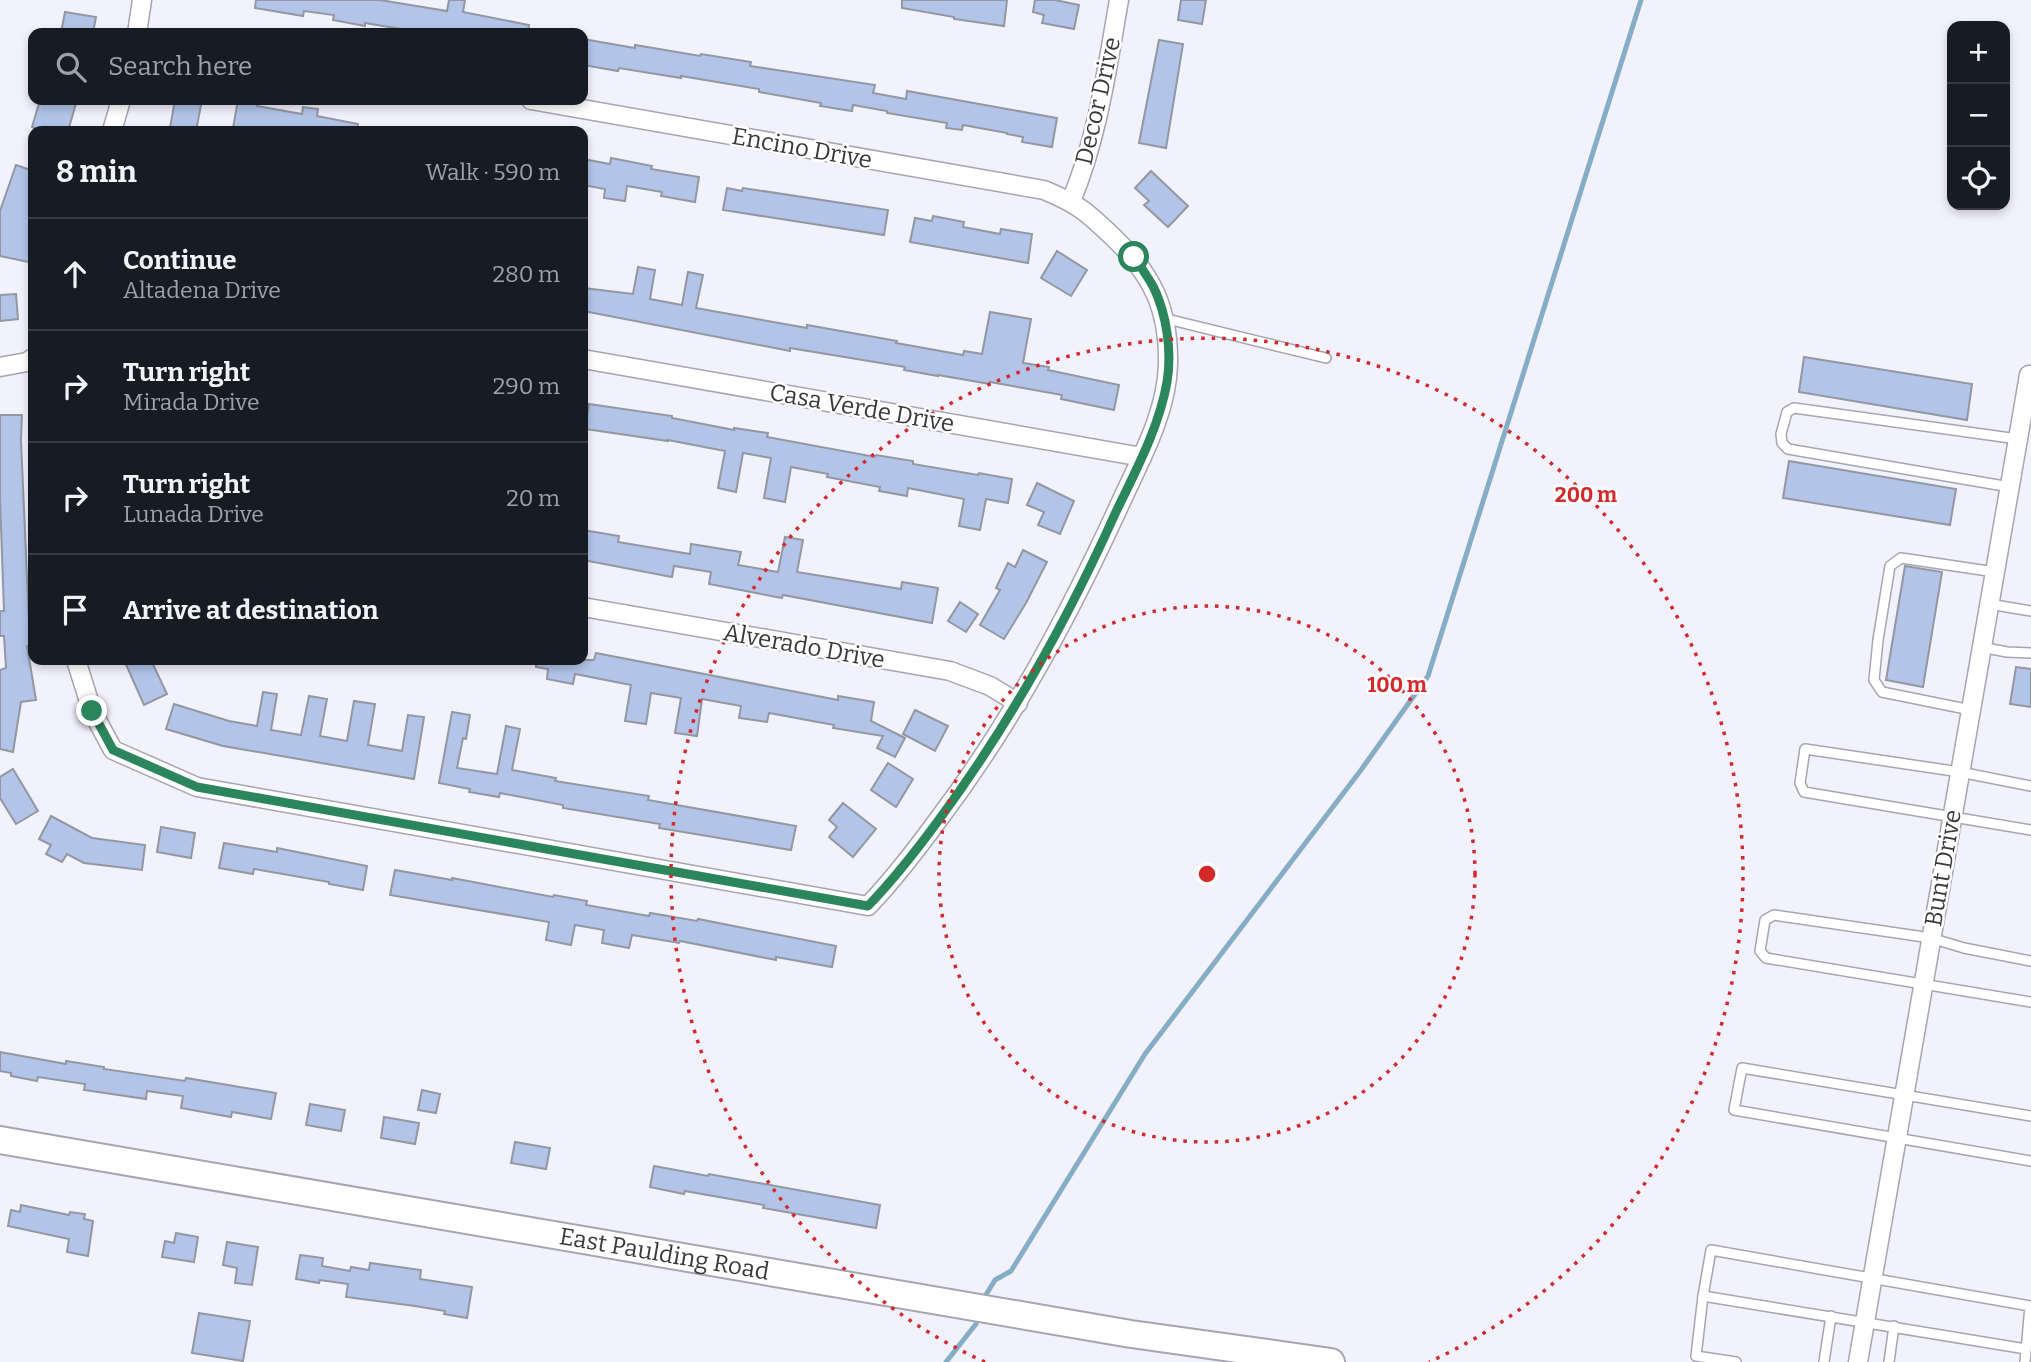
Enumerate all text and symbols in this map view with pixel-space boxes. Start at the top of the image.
map controls [1947,21,2010,210]
button: + [1947,21,2010,84]
search box [28,28,588,105]
street label: Decor Drive [1070,34,1126,168]
icon: search [52,48,90,86]
text: Search here [108,51,252,82]
button: − [1947,84,2010,147]
street label: Encino Drive [730,122,874,174]
button: locate [1947,147,2010,210]
text: 8 min [56,154,137,190]
text: Walk · 590 m [425,158,560,186]
route start [1118,241,1149,272]
text: Continue [123,245,237,276]
icon: ahead [56,255,94,293]
text: 280 m [492,260,560,288]
text: Altadena Drive [123,276,281,304]
text: Turn right [123,357,250,388]
icon: right [56,367,94,405]
text: 290 m [493,372,560,400]
street label: Casa Verde Drive [768,378,956,438]
text: Mirada Drive [123,388,260,416]
text: Turn right [123,469,250,500]
icon: right [56,479,94,517]
text: 200 m [1555,482,1617,508]
text: 20 m [506,484,560,512]
text: Lunada Drive [123,500,264,528]
icon: arrive [56,591,94,629]
text: Arrive at destination [123,595,378,626]
street label: Alverado Drive [721,618,887,674]
text: 100 m [1367,672,1427,698]
route end [76,695,107,726]
street label: Bunt Drive [1919,808,1967,928]
centre of rings [1195,862,1219,886]
street label: East Paulding Road [557,1222,771,1286]

